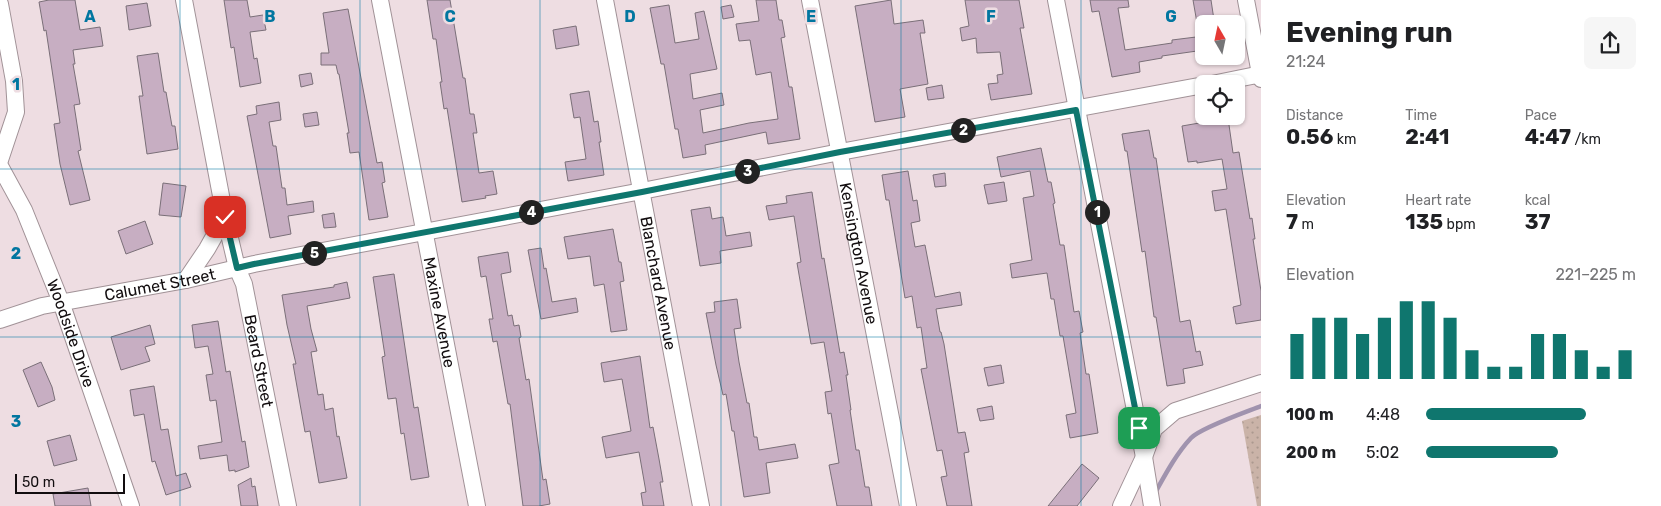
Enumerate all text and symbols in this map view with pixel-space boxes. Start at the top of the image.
text: A [84,7,96,26]
text: B [264,7,276,26]
text: C [444,7,456,26]
text: D [624,7,636,26]
text: E [806,7,816,26]
text: F [986,7,996,26]
text: G [1165,7,1177,26]
north arrow [1195,15,1245,65]
map controls [1195,15,1245,125]
text: Evening run [1286,16,1453,49]
button: share [1584,17,1636,69]
text: 21:24 [1286,52,1326,71]
text: 1 [12,75,20,94]
button: locate [1195,75,1245,125]
text: Distance [1286,107,1343,124]
text: Time [1405,107,1437,124]
text: Pace [1525,107,1557,124]
pin: 2 [950,118,976,142]
text: 2 [959,122,968,139]
text: 0.56 [1286,124,1333,149]
text: 2:41 [1405,124,1449,149]
text: 4:47 [1525,124,1571,149]
text: km [1333,131,1356,148]
text: /km [1571,131,1601,148]
pin: 3 [734,158,760,184]
text: 3 [743,163,752,180]
street label: Kensington Avenue [836,181,882,326]
text: Elevation [1286,192,1346,209]
text: Heart rate [1405,192,1471,209]
text: kcal [1525,192,1550,209]
pin [204,196,246,238]
pin: 4 [518,200,544,224]
pin: 1 [1084,200,1110,224]
icon: check [211,203,239,231]
text: 4 [527,204,536,221]
text: 1 [1094,204,1101,221]
text: 7 [1286,209,1298,234]
text: 135 [1405,209,1443,234]
text: 37 [1525,209,1551,234]
street label: Blanchard Avenue [636,215,680,351]
text: m [1298,216,1314,233]
text: bpm [1443,216,1476,233]
pin: 5 [302,240,326,266]
text: 2 [11,244,21,263]
text: 5 [310,245,319,262]
street label: Maxine Avenue [419,255,459,369]
street label: Calumet Street [103,264,217,305]
text: Elevation [1286,265,1355,284]
text: 221–225 m [1555,265,1636,284]
street label: Woodside Drive [43,276,99,390]
street label: Beard Street [240,313,277,409]
text: 100 m [1286,405,1334,424]
text: 4:48 [1366,405,1400,424]
pin [1118,407,1160,449]
text: 3 [11,412,21,431]
icon: arrive [1125,414,1153,442]
text: 200 m [1286,443,1336,462]
text: 5:02 [1366,443,1399,462]
scale bar [15,471,125,494]
text: 50 m [22,474,55,491]

